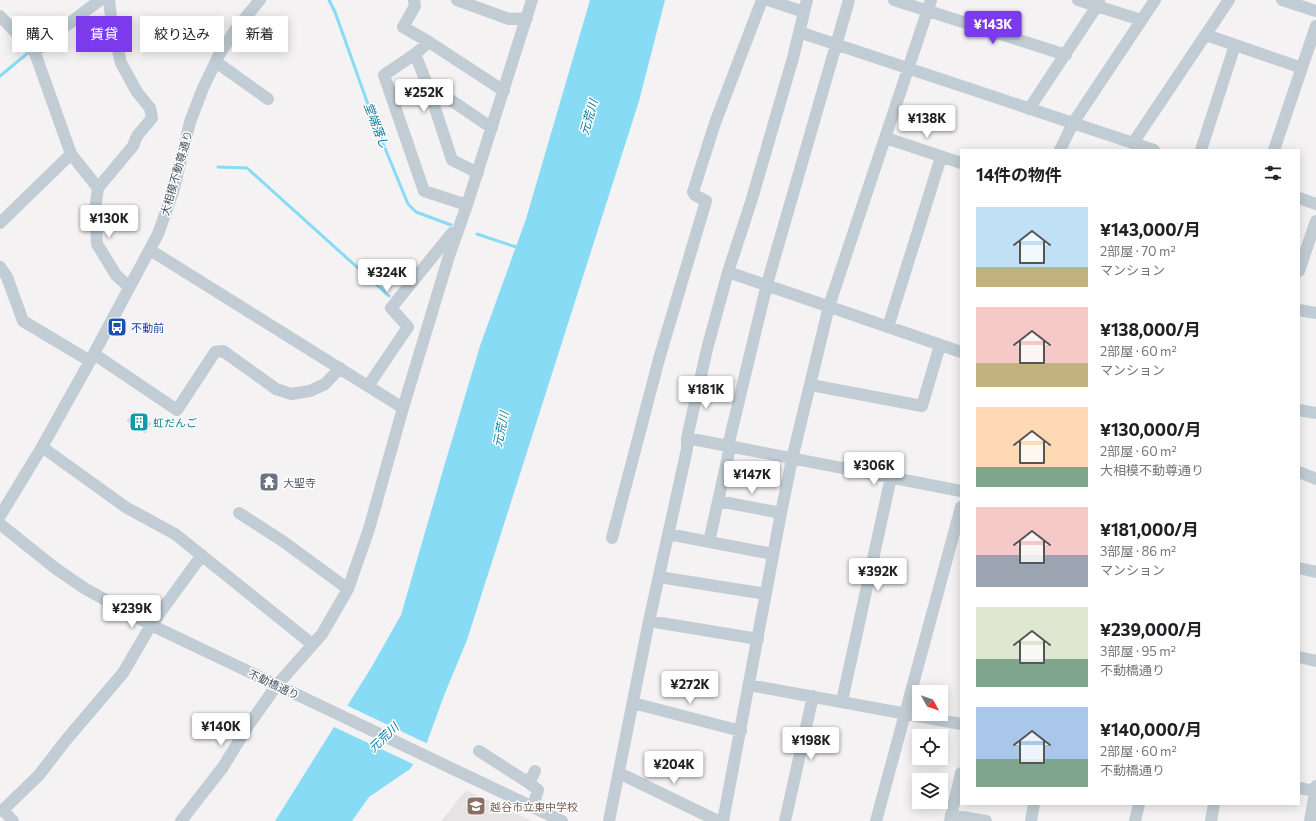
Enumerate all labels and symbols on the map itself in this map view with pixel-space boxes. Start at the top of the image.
pin: ¥143K [965,11,1021,45]
pin: ¥252K [396,79,452,113]
water label: 元荒川 [576,96,600,136]
water label: 堂端落し [362,100,392,150]
pin: ¥138K [899,105,955,139]
street label: 大相模不動尊通り [158,129,194,217]
pin: ¥130K [81,205,137,239]
pin: ¥324K [359,259,415,293]
bus stop icon: 不動前 [106,316,128,338]
place label: 不動前 [131,321,164,334]
pin: ¥181K [678,376,734,410]
water label: 元荒川 [489,408,511,448]
building icon: 虹だんご [128,411,150,433]
place label: 虹だんご [153,416,197,429]
pin: ¥306K [846,452,902,486]
pin: ¥147K [724,461,780,495]
temple icon: 大聖寺 [258,471,280,493]
place label: 大聖寺 [283,476,316,489]
pin: ¥392K [850,558,906,592]
pin: ¥239K [104,595,160,629]
street label: 不動橋通り [246,666,302,702]
pin: ¥272K [662,671,718,705]
north arrow [912,685,948,721]
pin: ¥140K [193,713,249,747]
water label: 元荒川 [365,718,402,755]
pin: ¥198K [783,727,839,761]
pin: ¥204K [646,751,702,785]
school or university icon: 越谷市立東中学校 [465,795,487,817]
place label: 越谷市立東中学校 [490,800,578,813]

